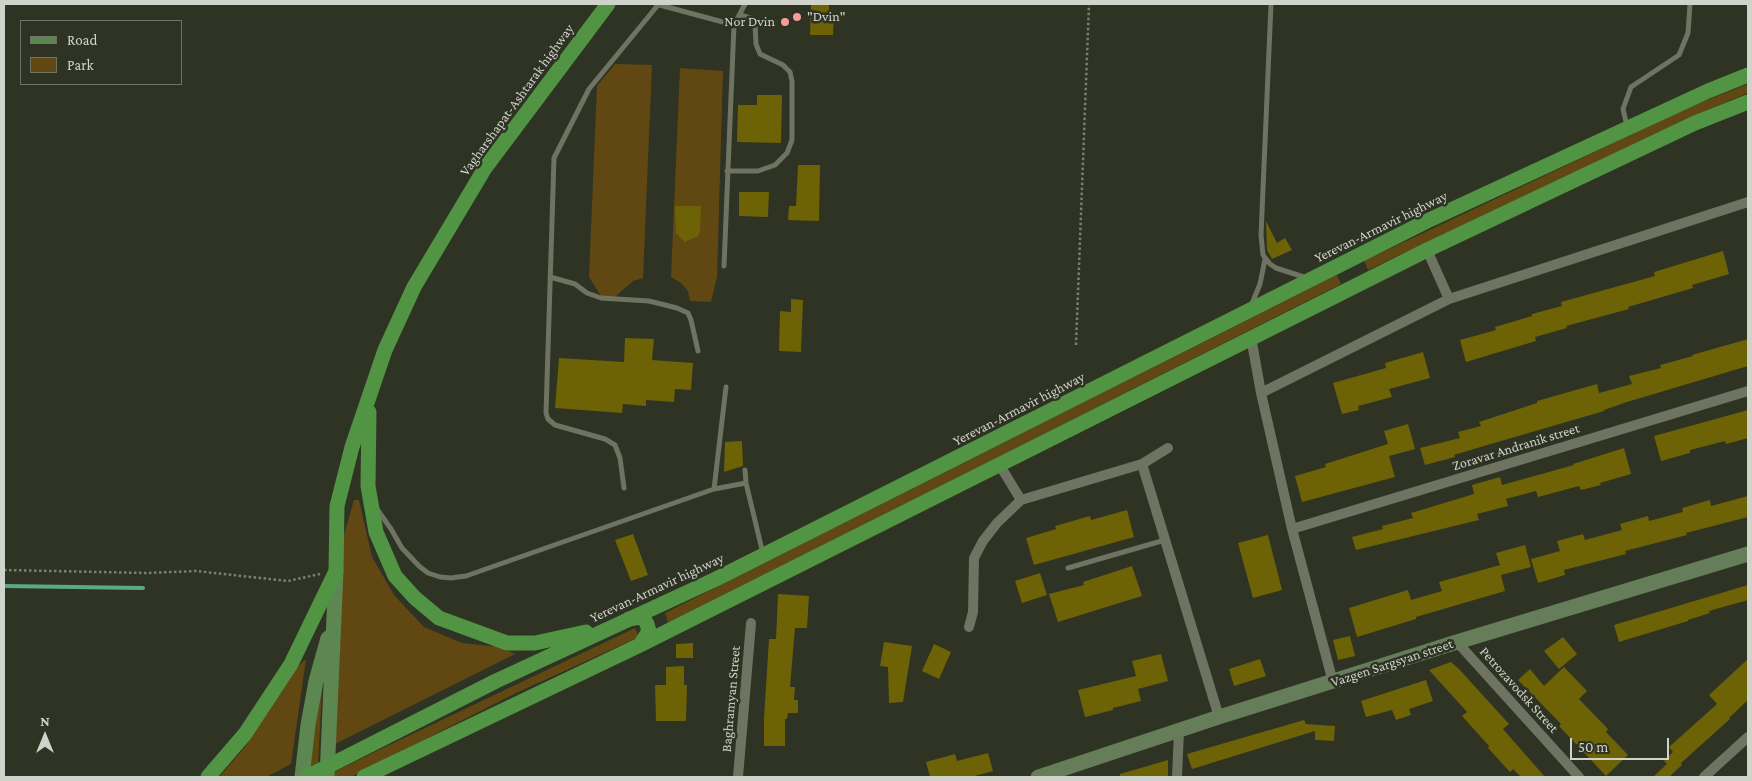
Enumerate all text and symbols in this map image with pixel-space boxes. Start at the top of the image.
place label: "Dvin" [807,9,845,25]
marker: "Dvin" [791,11,803,23]
place label: Nor Dvin [724,14,775,30]
marker: Nor Dvin [779,16,791,28]
legend [20,20,182,85]
street label: Vagharshapat-Ashtarak highway [456,21,578,179]
text: Road [67,32,97,48]
text: Park [67,57,94,73]
street label: Yerevan-Armavir highway [1312,188,1450,266]
street label: Yerevan-Armavir highway [950,368,1088,450]
street label: Zoravar Andranik street [1450,420,1582,474]
street label: Yerevan-Armavir highway [587,550,727,626]
street label: Vazgen Sargsyan street [1329,635,1455,691]
street label: Petrozavodsk Street [1476,644,1562,736]
street label: Baghramyan Street [718,645,744,753]
north arrow [20,711,70,761]
text: N [40,713,50,729]
scale bar [1572,728,1671,760]
text: 50 m [1578,739,1608,755]

